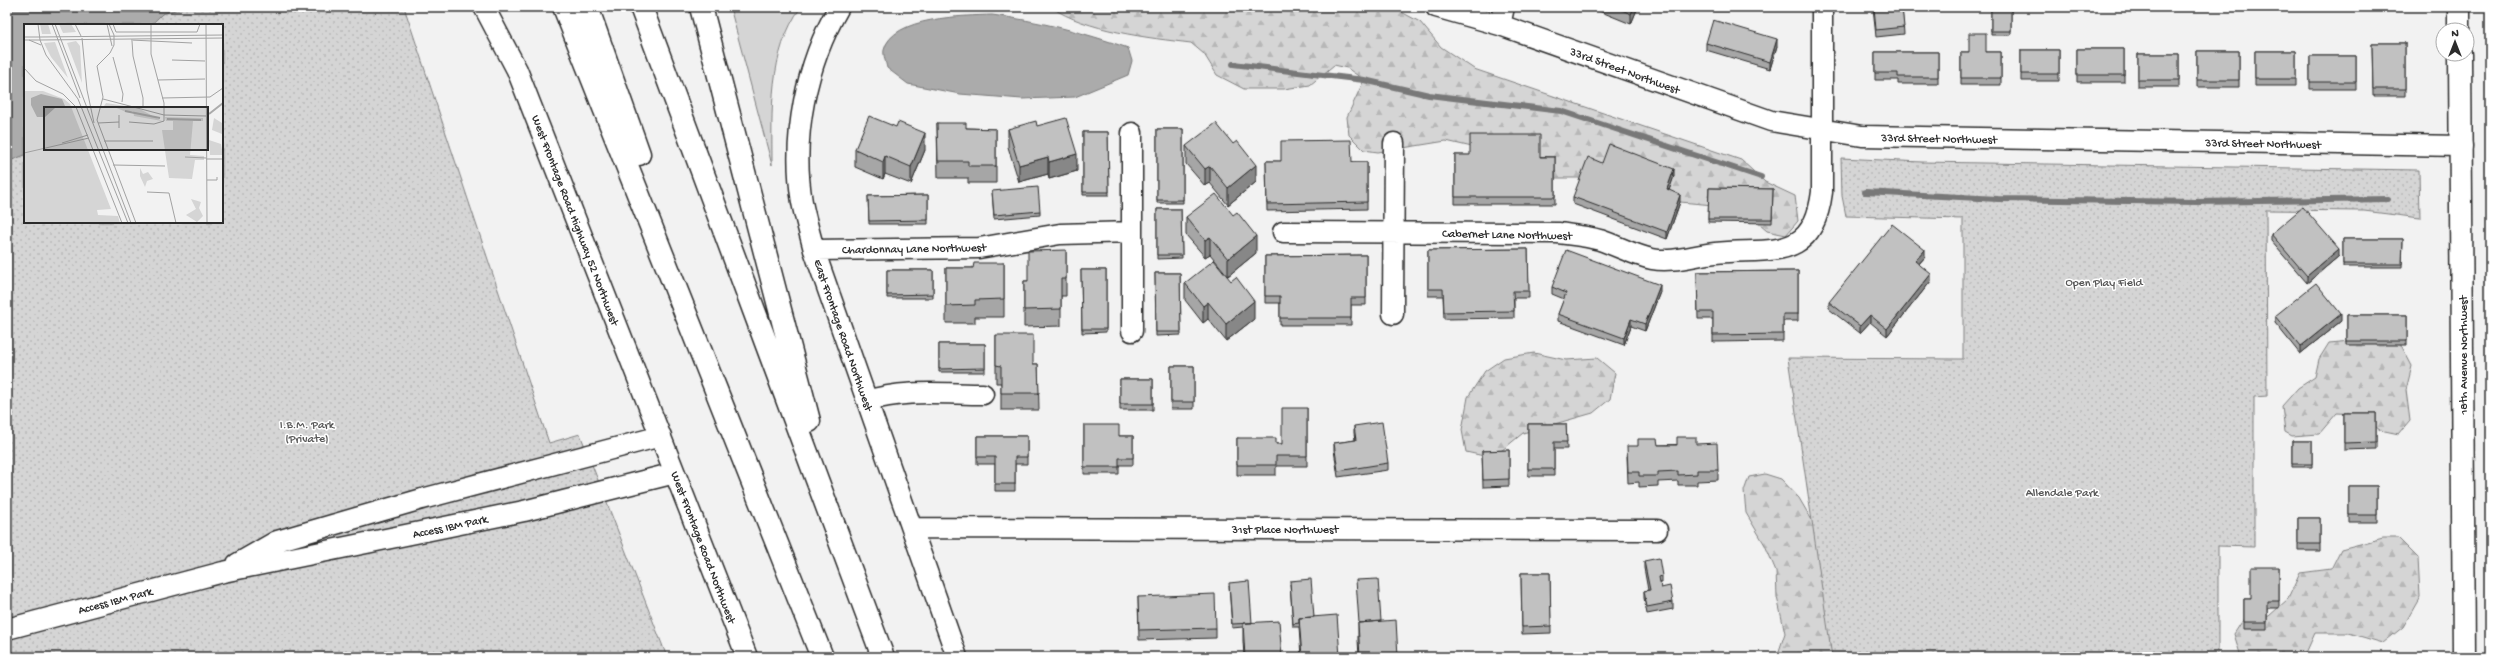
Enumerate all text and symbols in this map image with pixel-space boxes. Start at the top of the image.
north arrow [2435,22,2475,62]
inset map [24,24,223,223]
text: N [2451,28,2459,40]
street label: 33rd Street Northwest [1567,45,1682,99]
street label: West Frontage Road Highway 52 Northwest [527,114,621,329]
street label: 33rd Street Northwest [1880,132,1998,148]
street label: 33rd Street Northwest [2204,137,2322,153]
street label: Cabernet Lane Northwest [1442,228,1573,244]
street label: Chardonnay Lane Northwest [842,242,987,258]
street label: East Frontage Road Northwest [810,258,875,414]
park label: Open Play Field [2065,277,2144,291]
street label: 18th Avenue Northwest [2458,294,2472,416]
park label: I.B.M. Park (Private) [280,419,336,447]
street label: West Frontage Road Northwest [667,470,738,627]
park label: Allendale Park [2026,487,2100,501]
street label: Access IBM Park [412,513,491,543]
street label: 31st Place Northwest [1231,524,1339,538]
street label: Access IBM Park [77,585,156,619]

